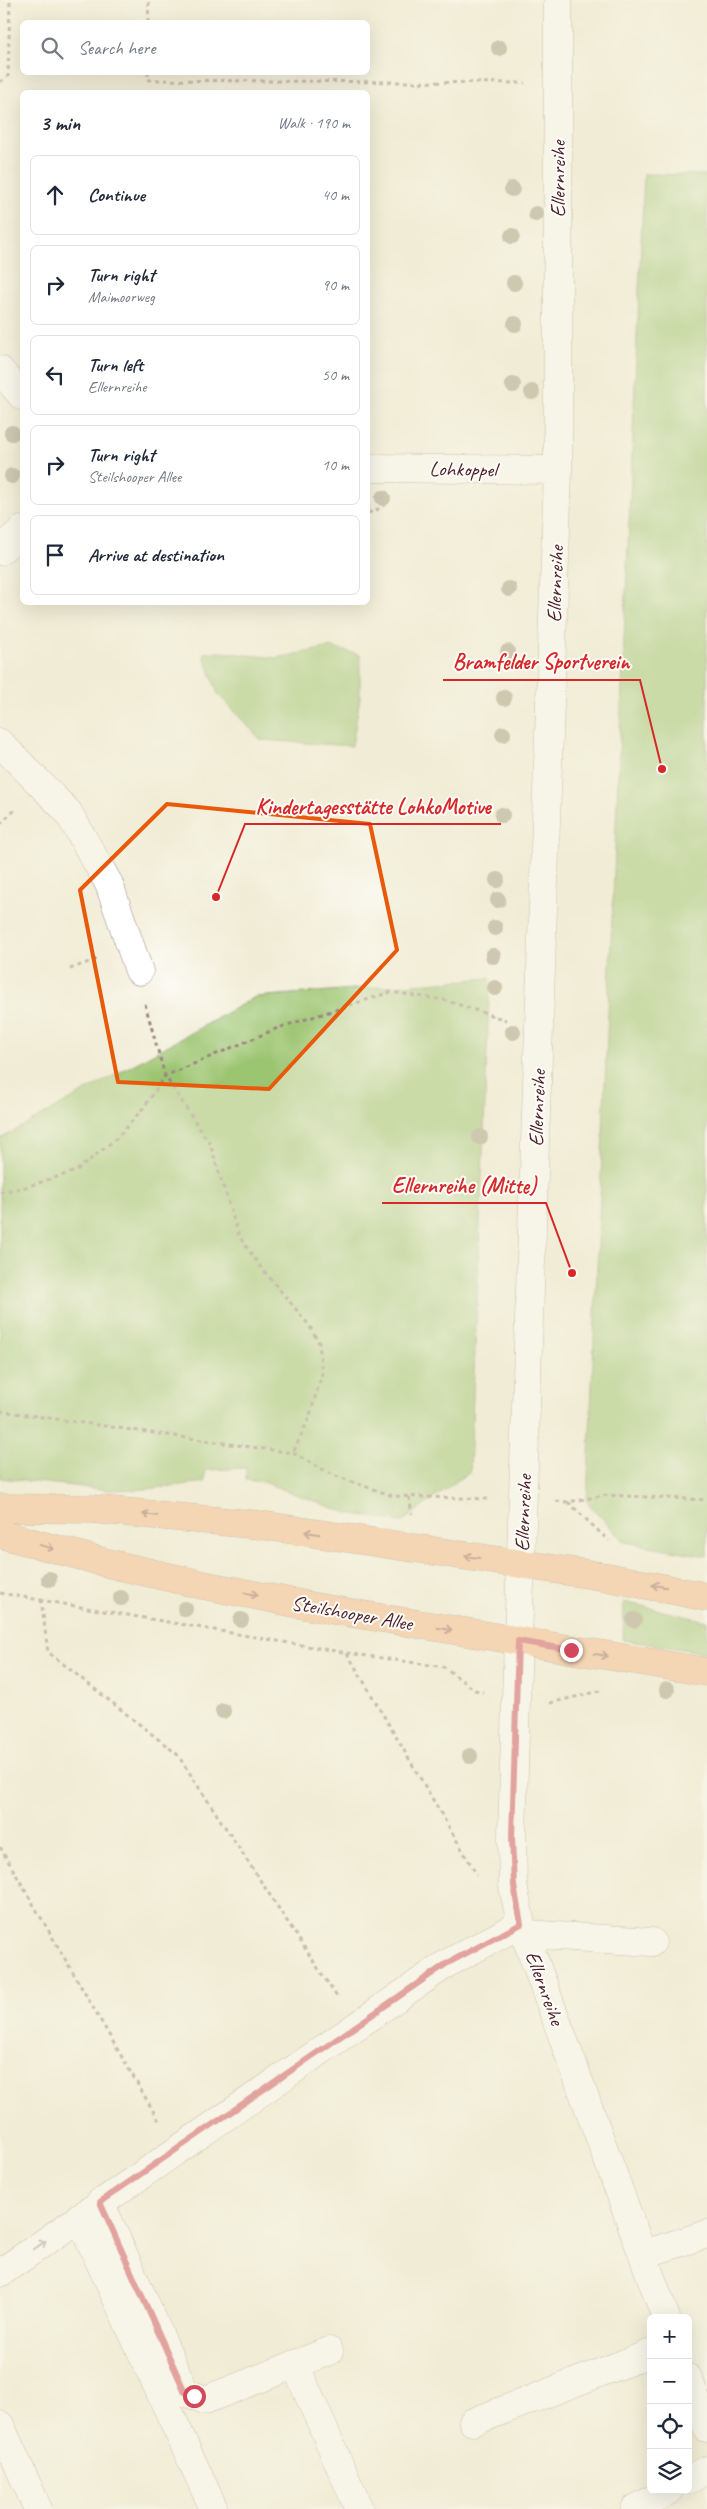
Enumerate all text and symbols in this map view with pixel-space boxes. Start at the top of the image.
search box [20,20,370,75]
icon: search [38,34,66,62]
text: Search here [78,36,155,60]
text: 3 min [40,110,80,136]
text: Walk · 190 m [278,113,350,133]
street label: Ellernreihe [545,138,571,217]
icon: ahead [41,181,69,209]
text: Continue [88,183,145,207]
text: 40 m [322,185,349,205]
text: Turn right [88,263,155,287]
icon: right [41,271,69,299]
text: 90 m [322,275,349,295]
text: Maimoorweg [88,287,155,307]
text: Turn left [88,353,143,377]
icon: left [41,361,69,389]
text: 50 m [322,365,349,385]
text: Ellernreihe [88,377,146,397]
text: Turn right [88,443,155,467]
icon: right [41,451,69,479]
text: 10 m [322,455,349,475]
street label: Lohkoppel [429,455,500,483]
text: Steilshooper Allee [88,467,181,487]
icon: arrive [41,541,69,569]
text: Arrive at destination [88,543,224,567]
street label: Ellernreihe [541,543,569,623]
callout: Bramfelder Sportverein [443,643,640,680]
text: Bramfelder Sportverein [453,648,631,676]
callout: Kindertagesstätte LohkoMotive [245,787,501,824]
text: Kindertagesstätte LohkoMotive [255,793,492,821]
street label: Ellernreihe [523,1067,551,1147]
callout: Ellernreihe (Mitte) [382,1166,546,1203]
text: Ellernreihe (Mitte) [392,1172,538,1200]
street label: Ellernreihe [509,1472,537,1552]
one-way arrow [143,1510,159,1520]
one-way arrow [304,1528,320,1538]
one-way arrow [39,1543,55,1552]
one-way arrow [465,1552,481,1562]
one-way arrow [652,1581,668,1591]
one-way arrow [242,1590,258,1600]
street label: Steilshooper Allee [290,1590,417,1637]
one-way arrow [437,1624,453,1634]
route end [560,1639,583,1662]
one-way arrow [592,1651,608,1661]
street label: Ellernreihe [520,1948,571,2031]
one-way arrow [33,2240,47,2250]
map controls [647,2314,692,2494]
button: + [647,2314,692,2359]
button: − [647,2359,692,2404]
route start [183,2385,206,2408]
button: locate [647,2404,692,2449]
button: layers [647,2449,692,2494]

